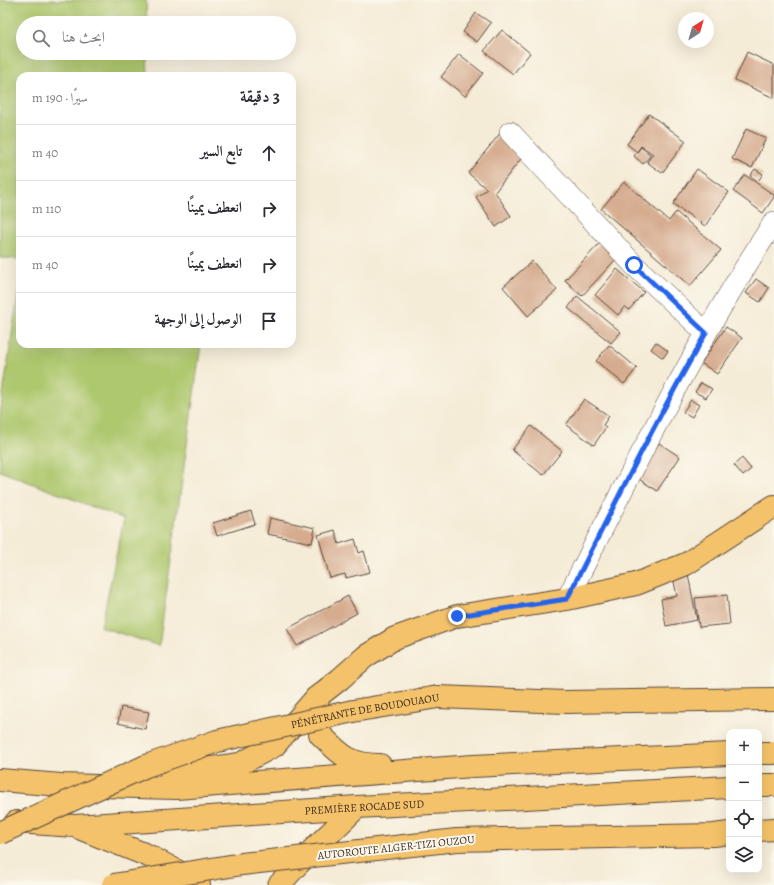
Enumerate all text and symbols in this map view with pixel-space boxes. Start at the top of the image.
north arrow [678,12,714,48]
search box [16,16,296,60]
icon: search [30,27,52,49]
text: ابحث هنا [62,27,105,47]
text: 3 دقيقة [240,85,280,108]
text: سيرًا · 190 m [32,89,88,106]
text: تابع السير [200,141,242,161]
icon: ahead [258,142,280,164]
text: 40 m [32,144,58,161]
text: انعطف يمينًا [187,197,242,217]
icon: right [258,198,280,220]
text: 110 m [32,200,61,217]
text: انعطف يمينًا [187,253,242,273]
icon: right [258,254,280,276]
text: 40 m [32,256,58,273]
route start [625,256,643,274]
text: الوصول إلى الوجهة [155,309,242,329]
icon: arrive [258,310,280,332]
route end [448,607,466,625]
street label: PÉNÉTRANTE DE BOUDOUAOU [289,690,441,733]
map controls [726,729,762,873]
button: + [726,729,762,765]
button: − [726,765,762,801]
street label: PREMIÈRE ROCADE SUD [304,796,425,819]
button: locate [726,801,762,837]
street label: AUTOROUTE ALGER-TIZI OUZOU [316,832,476,863]
button: layers [726,837,762,873]

